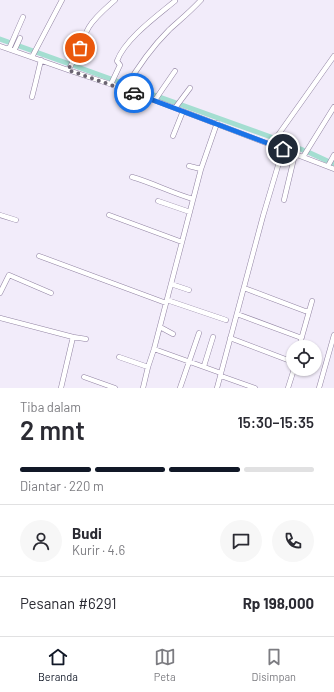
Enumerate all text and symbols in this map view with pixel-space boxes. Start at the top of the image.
pin [63,31,97,65]
icon: bag [69,37,91,59]
courier [114,73,154,113]
icon: car [123,82,145,104]
pin [266,132,300,166]
icon: home [272,138,294,160]
map controls [286,340,322,376]
button: locate [286,340,322,376]
text: Tiba dalam [20,399,81,415]
text: 15:30–15:35 [237,413,314,431]
text: 2 mnt [20,414,85,445]
text: Diantar · 220 m [20,478,104,494]
button: person [20,520,62,562]
button: chat [220,520,262,562]
button: phone [272,520,314,562]
text: Budi [72,524,102,542]
text: Kurir · 4.6 [72,542,125,558]
text: Pesanan #6291 [20,594,117,612]
text: Rp 198,000 [243,594,314,612]
tab: Beranda [38,646,78,683]
tab: Peta [154,646,176,683]
tab: Disimpan [252,646,296,683]

